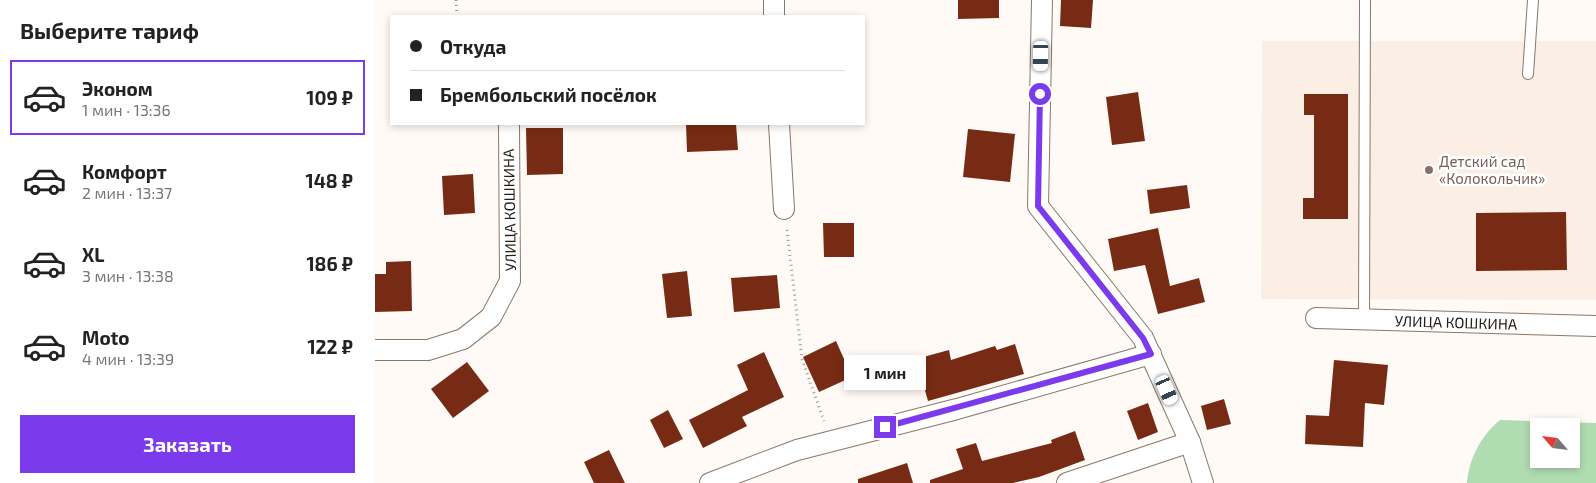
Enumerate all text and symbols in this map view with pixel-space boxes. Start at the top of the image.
text: Выберите тариф [20,17,199,43]
text: Откуда [440,35,506,58]
car [1033,41,1048,71]
icon: car [22,75,67,120]
text: Эконом [82,77,153,100]
text: Брембольский посёлок [440,83,657,106]
route start [1029,83,1051,105]
text: 109 ₽ [306,86,353,109]
text: 1 мин · 13:36 [82,100,171,119]
street label: УЛИЦА КОШКИНА [499,148,519,271]
place label: Детский сад «Колокольчик» [1439,152,1545,187]
icon: car [22,158,67,203]
text: Комфорт [82,160,167,183]
marker: Детский сад «Колокольчик» [1423,164,1435,176]
text: 148 ₽ [306,169,353,192]
text: 2 мин · 13:37 [82,183,172,202]
icon: car [22,241,67,286]
text: XL [82,243,104,266]
text: 186 ₽ [306,252,353,275]
text: 3 мин · 13:38 [82,266,174,285]
street label: УЛИЦА КОШКИНА [1394,311,1518,333]
icon: car [22,324,67,369]
text: Moto [82,326,130,349]
text: 122 ₽ [307,335,353,358]
text: 4 мин · 13:39 [82,349,174,368]
callout: 1 мин [844,354,926,390]
text: 1 мин [864,363,906,382]
car [1154,373,1179,407]
button: Заказать [20,415,355,473]
route end [874,416,896,438]
north arrow [1530,418,1580,468]
map controls [1530,418,1580,468]

